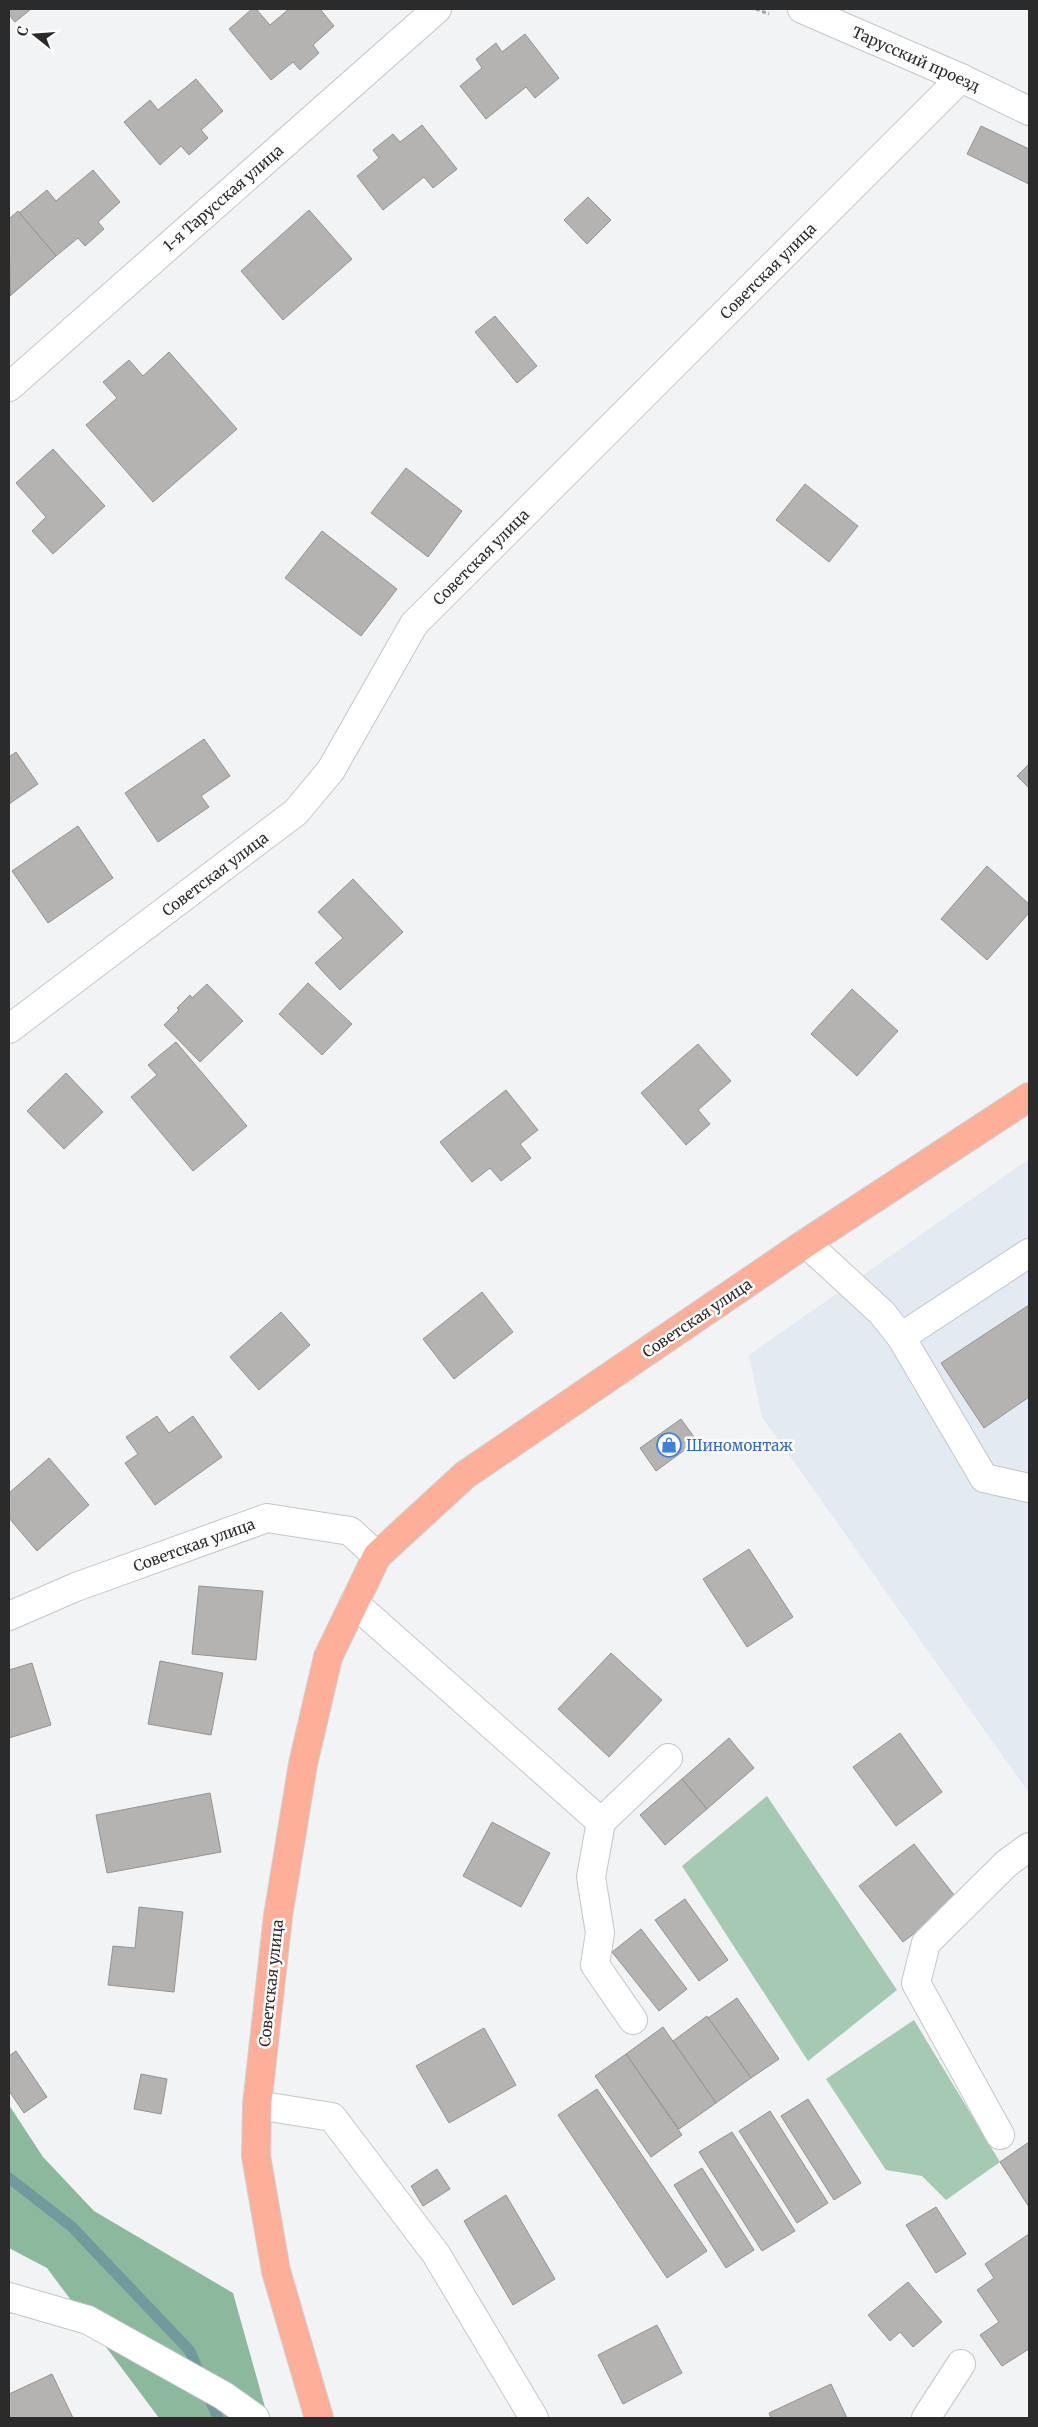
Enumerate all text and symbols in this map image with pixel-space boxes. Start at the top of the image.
north arrow [10,10,60,60]
street label: Тарусский проезд [849,22,983,96]
text: С [13,24,33,38]
street label: 1-я Тарусская улица [159,141,287,255]
street label: Советская улица [716,219,820,323]
street label: Советская улица [429,505,533,609]
street label: Советская улица [158,828,272,920]
street label: Советская улица [639,1274,755,1362]
shop icon: Шиномонтаж [656,1432,682,1458]
place label: Шиномонтаж [686,1436,793,1455]
street label: Советская улица [131,1514,257,1576]
street label: Советская улица [255,1918,287,2048]

